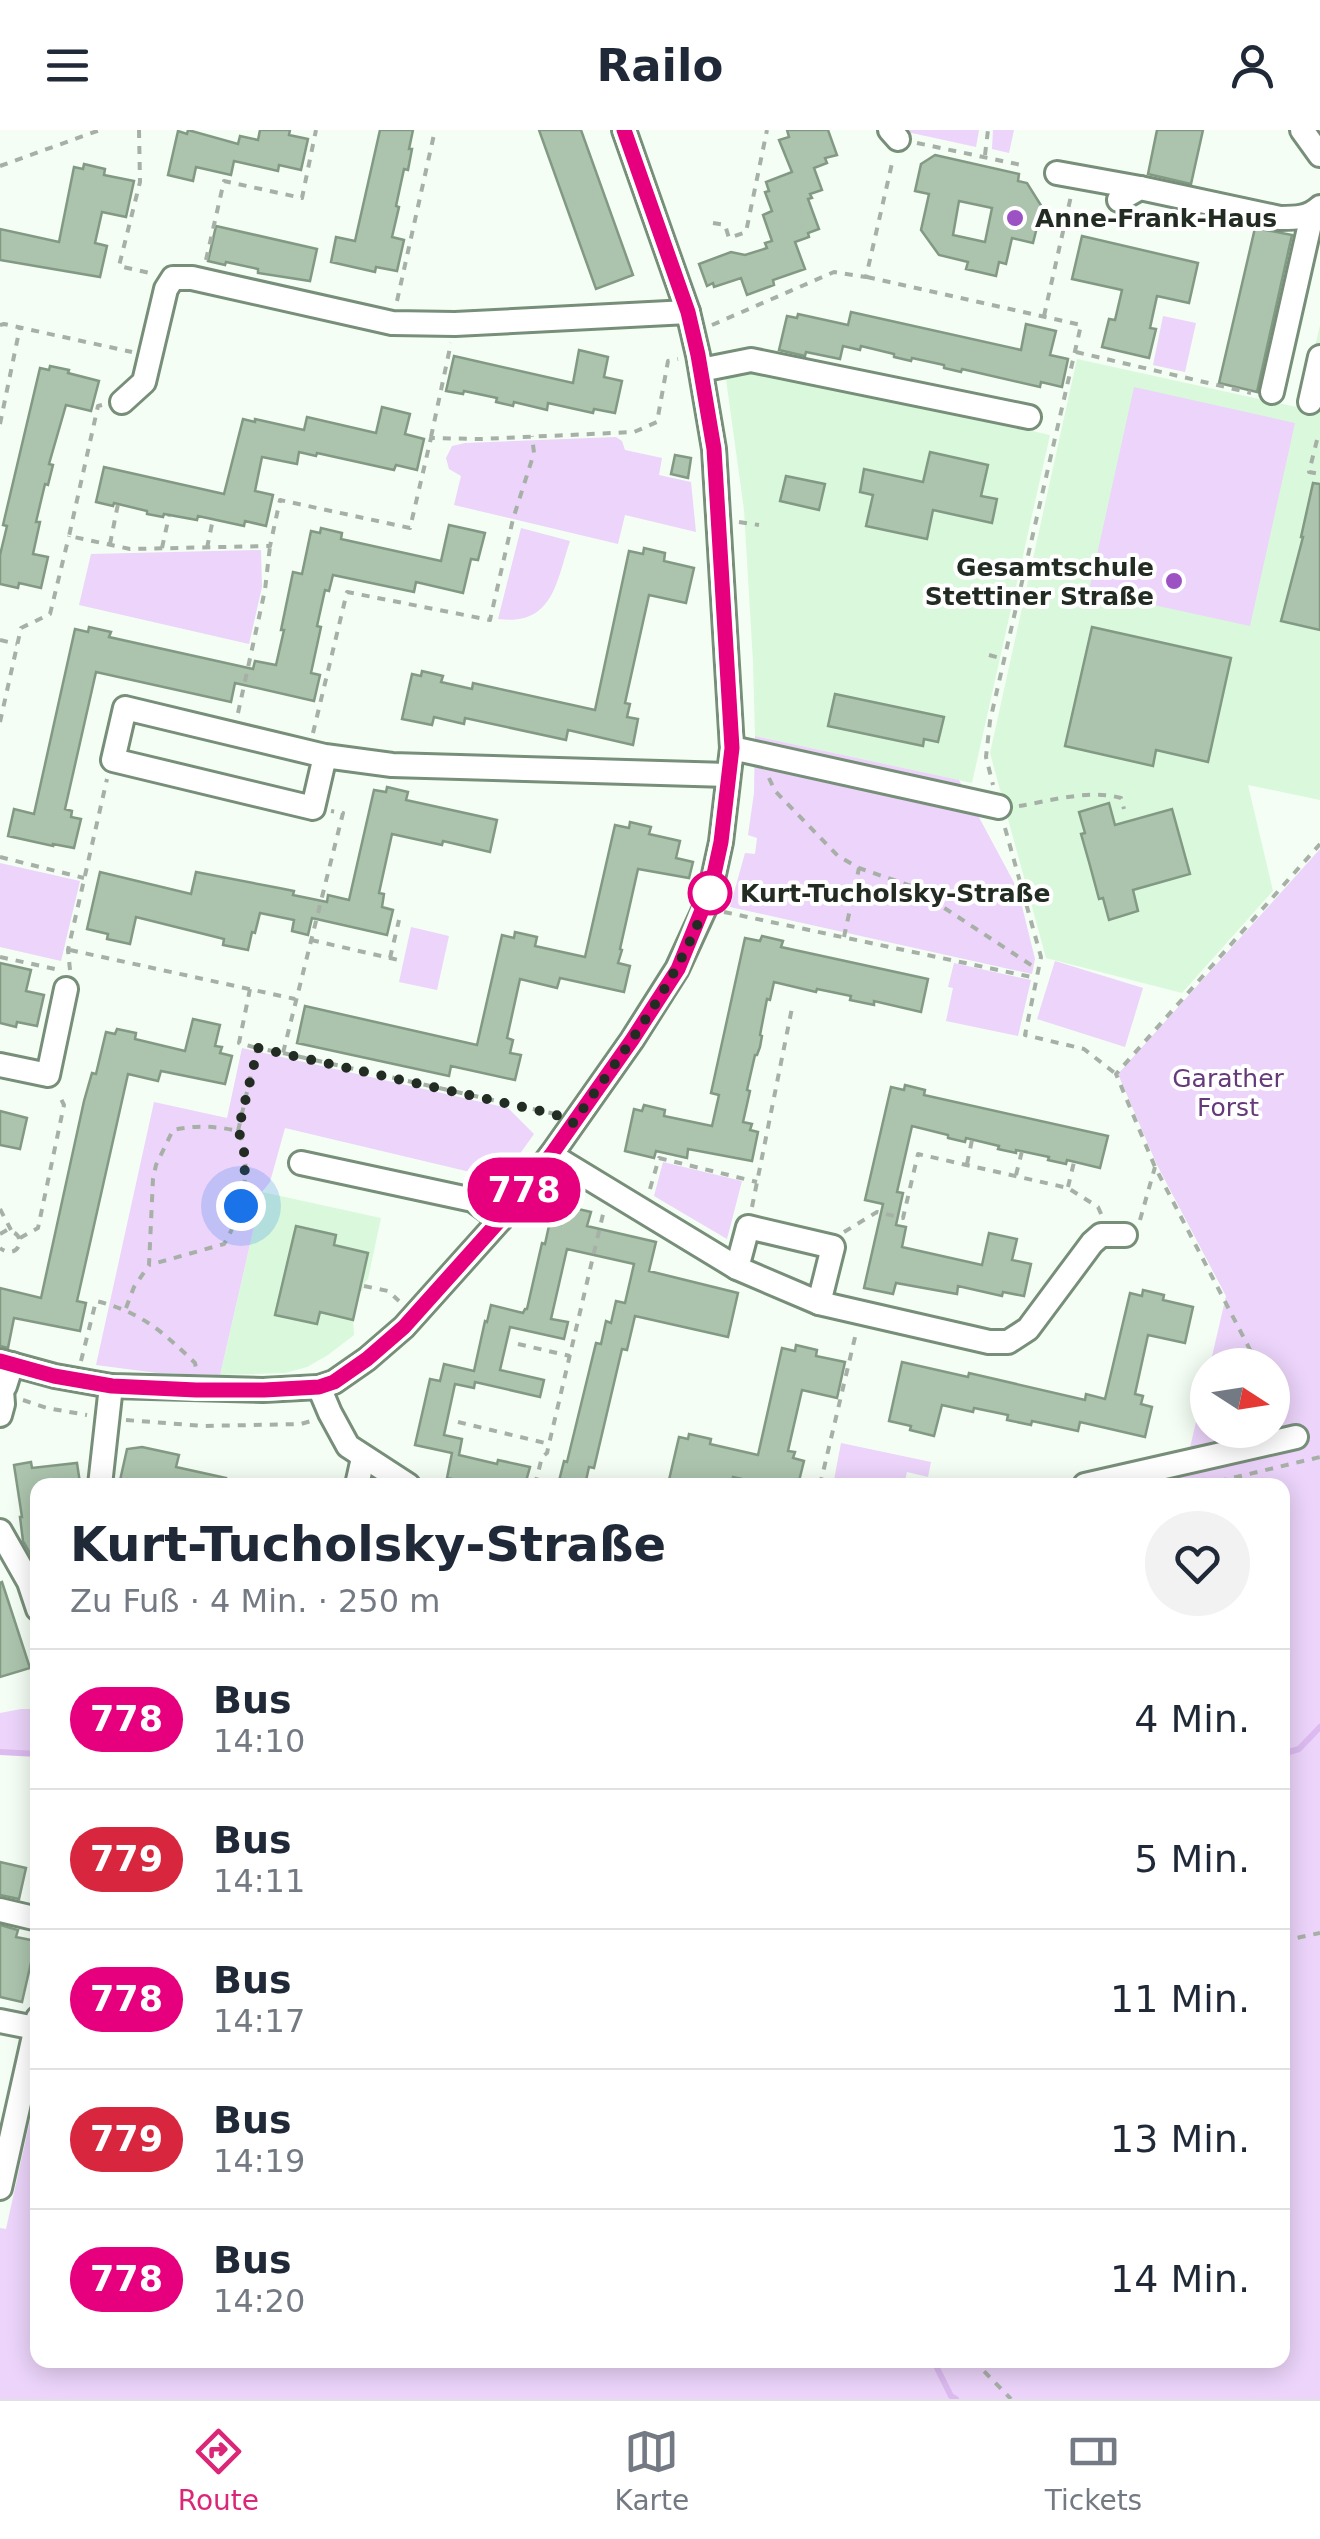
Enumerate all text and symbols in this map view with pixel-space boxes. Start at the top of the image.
icon: menu [40,38,95,93]
icon: person [1225,38,1280,93]
text: Railo [597,39,723,92]
place label: Anne-Frank-Haus [1035,204,1277,233]
marker: Anne-Frank-Haus [1004,207,1026,229]
place label: Gesamtschule Stettiner Straße [925,553,1154,611]
marker: Gesamtschule Stettiner Straße [1163,570,1185,592]
marker: Kurt-Tucholsky-Straße [689,872,731,914]
place label: Kurt-Tucholsky-Straße [740,879,1050,908]
park label: Garather Forst [1172,1064,1285,1122]
line badge: 778 [466,1158,582,1222]
text: 778 [487,1170,561,1210]
your location [216,1181,266,1231]
north arrow [1190,1348,1290,1448]
map controls [1190,1348,1290,1448]
button: heart [1145,1511,1250,1616]
text: Kurt-Tucholsky-Straße [70,1516,666,1572]
text: Zu Fuß · 4 Min. · 250 m [70,1582,440,1620]
text: Bus [213,1678,292,1722]
text: 4 Min. [1134,1697,1250,1741]
text: 778 [90,1699,163,1739]
text: 14:10 [213,1722,305,1760]
text: Bus [213,1818,292,1862]
text: 5 Min. [1134,1837,1250,1881]
text: 779 [90,1839,163,1879]
text: 14:11 [213,1862,305,1900]
text: Bus [213,1958,292,2002]
text: 11 Min. [1110,1977,1250,2021]
text: 778 [90,1979,163,2019]
text: 14:17 [213,2002,305,2040]
text: Bus [213,2098,292,2142]
text: 13 Min. [1110,2117,1250,2161]
text: 779 [90,2119,163,2159]
text: 14:19 [213,2142,305,2180]
text: Bus [213,2238,292,2282]
text: 14 Min. [1110,2257,1250,2301]
text: 778 [90,2259,163,2299]
text: 14:20 [213,2282,305,2320]
tab: Route [178,2424,259,2517]
tab: Karte [615,2424,689,2517]
tab: Tickets [1045,2424,1142,2517]

